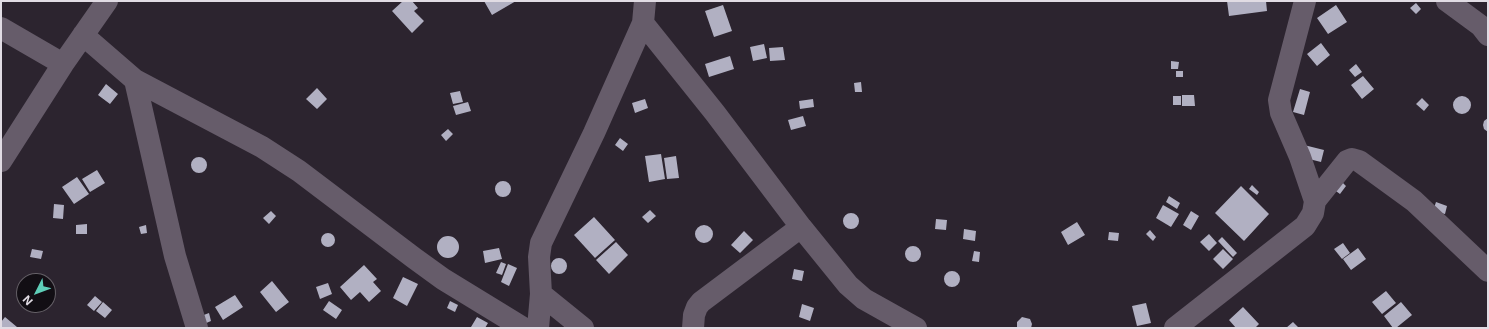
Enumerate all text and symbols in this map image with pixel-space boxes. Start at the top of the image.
north arrow [16,273,56,313]
text: N [20,293,36,308]

